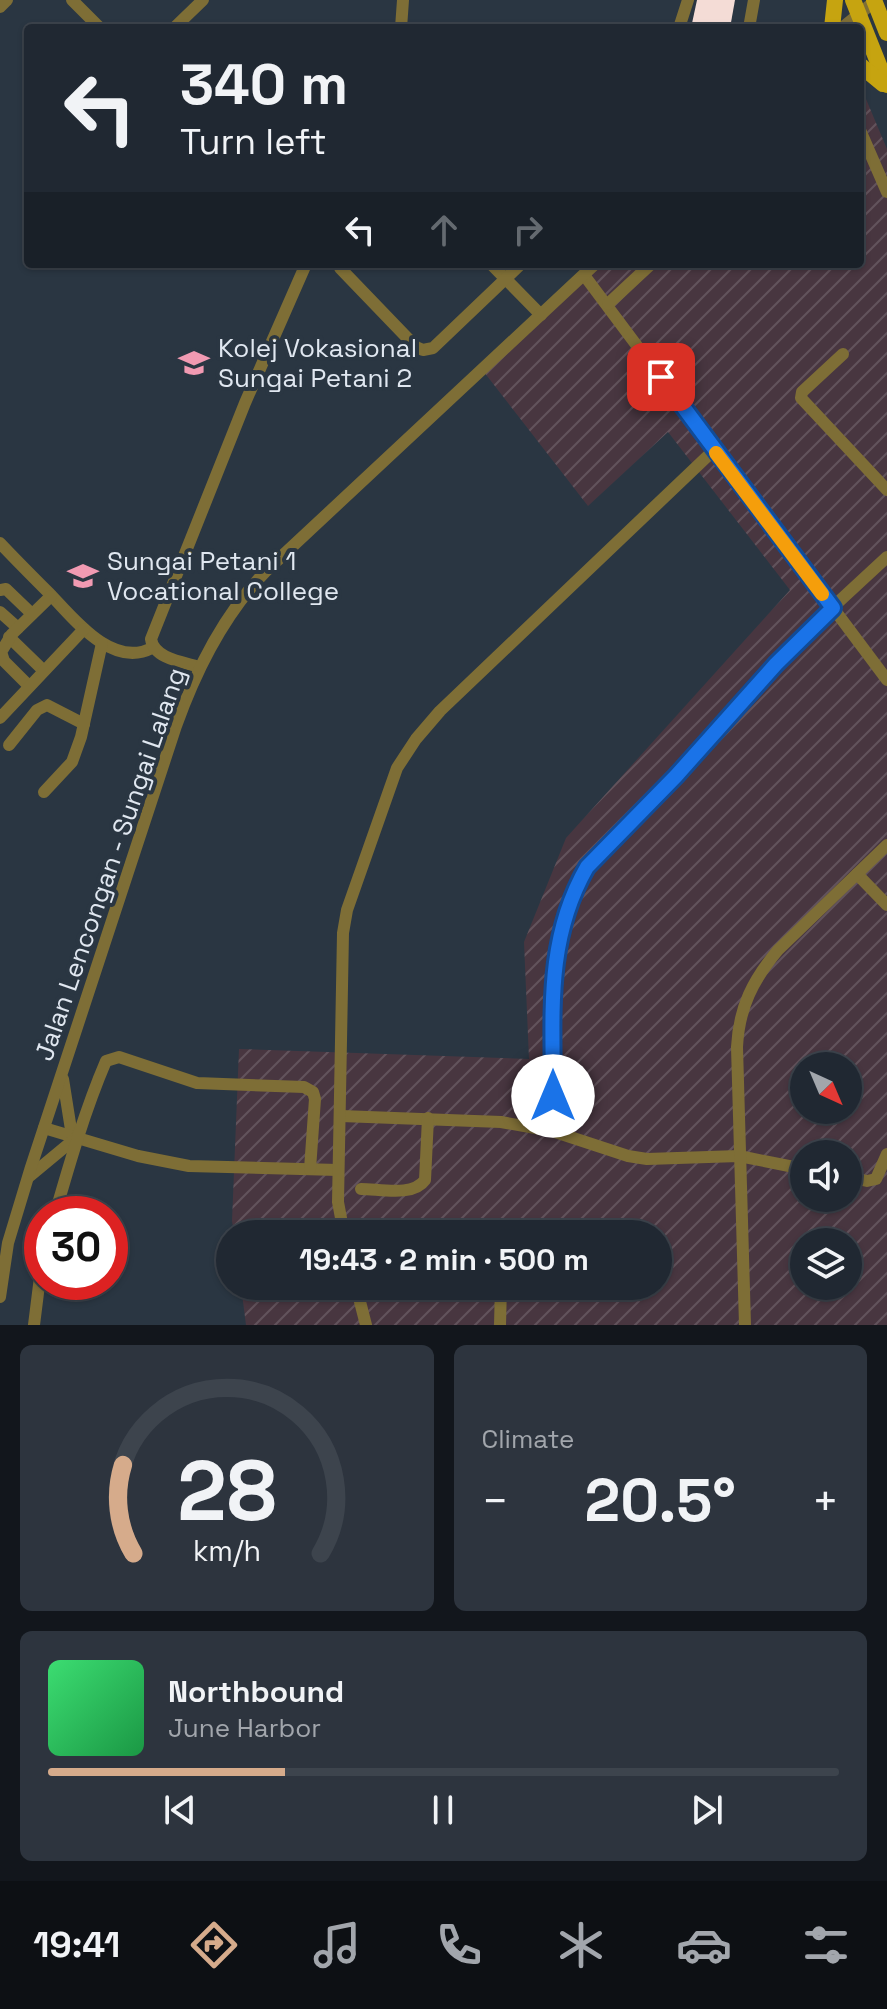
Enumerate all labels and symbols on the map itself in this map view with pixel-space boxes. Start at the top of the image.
place label: Kolej Vokasional Sungai Petani 2 [218,331,417,395]
pin [627,343,695,411]
school or university icon: Kolej Vokasional Sungai Petani 2 [177,346,211,380]
place label: Sungai Petani 1 Vocational College [107,544,339,608]
school or university icon: Sungai Petani 1 Vocational College [66,559,100,593]
street label: Jalan Lencongan - Sungai Lalang [27,663,193,1065]
north arrow [790,1052,862,1124]
position arrow [511,1054,595,1138]
speed limit sign: 30 [24,1196,128,1300]

